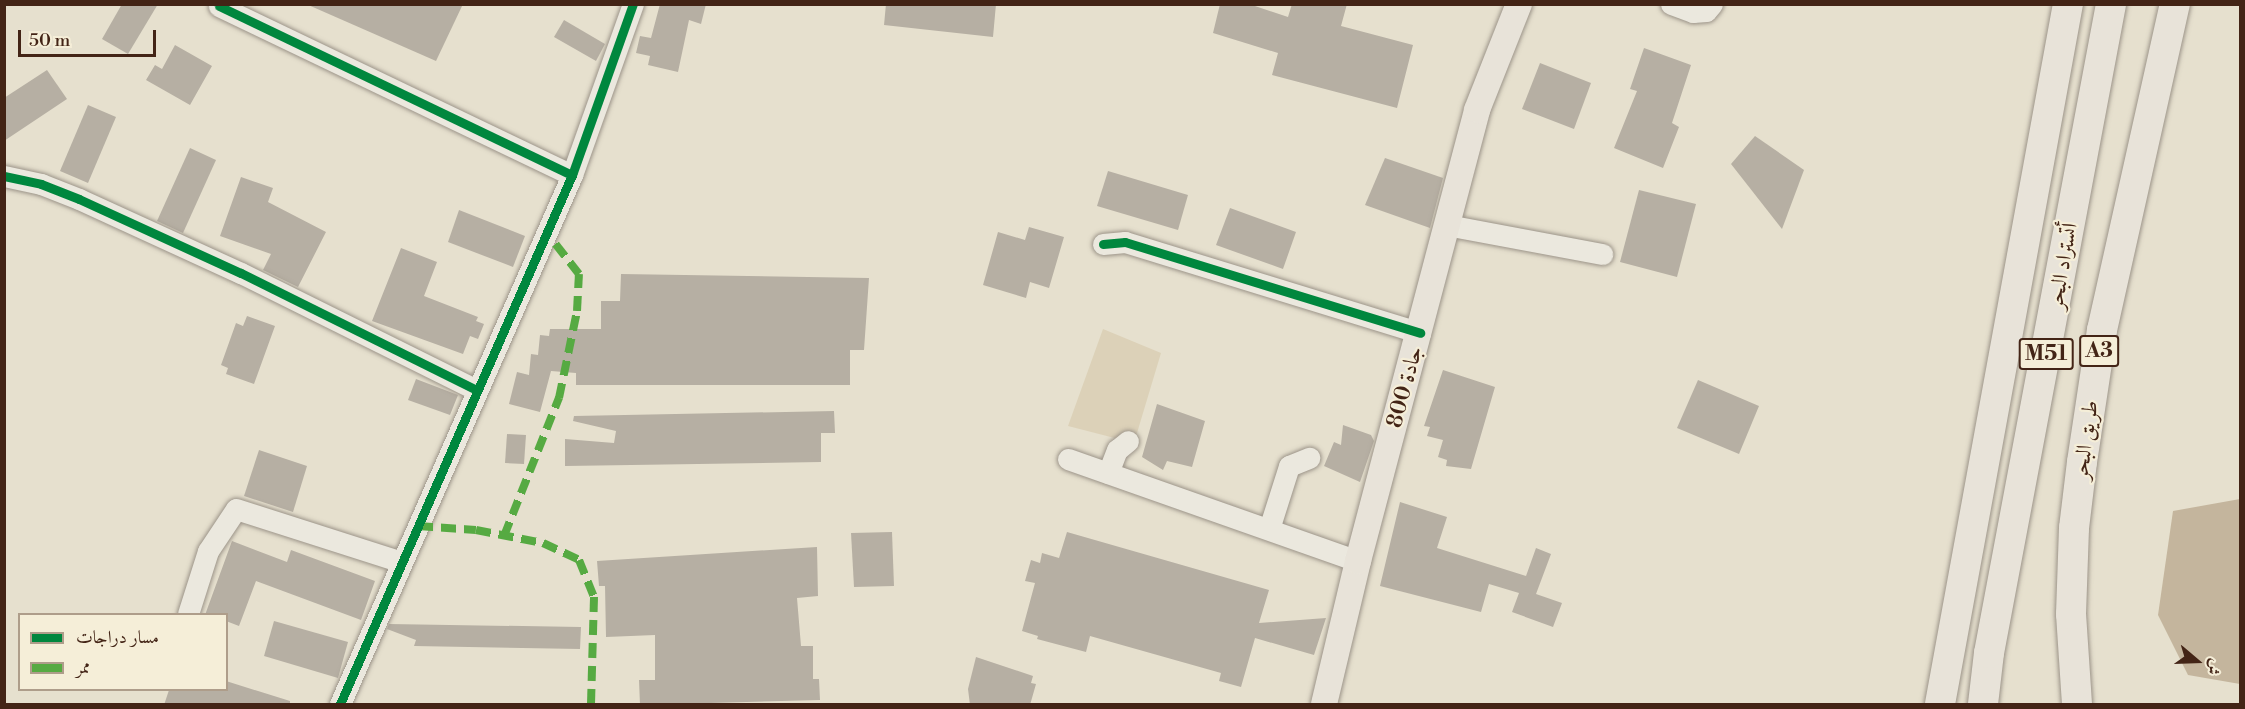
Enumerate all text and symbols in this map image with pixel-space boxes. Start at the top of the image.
scale bar [21,18,159,56]
text: 50 m [29,29,70,52]
street label: أتستراد البحر [2042,221,2084,311]
road number: A3 [2078,333,2120,369]
road number: M51 [2018,336,2074,372]
street label: جادة 800 [1381,343,1429,431]
street label: طريق البحر [2067,399,2105,481]
legend [18,613,228,691]
text: مسار دراجات [76,626,159,649]
north arrow [2167,631,2227,691]
text: ممر [76,656,90,679]
text: ش [2202,656,2226,678]

